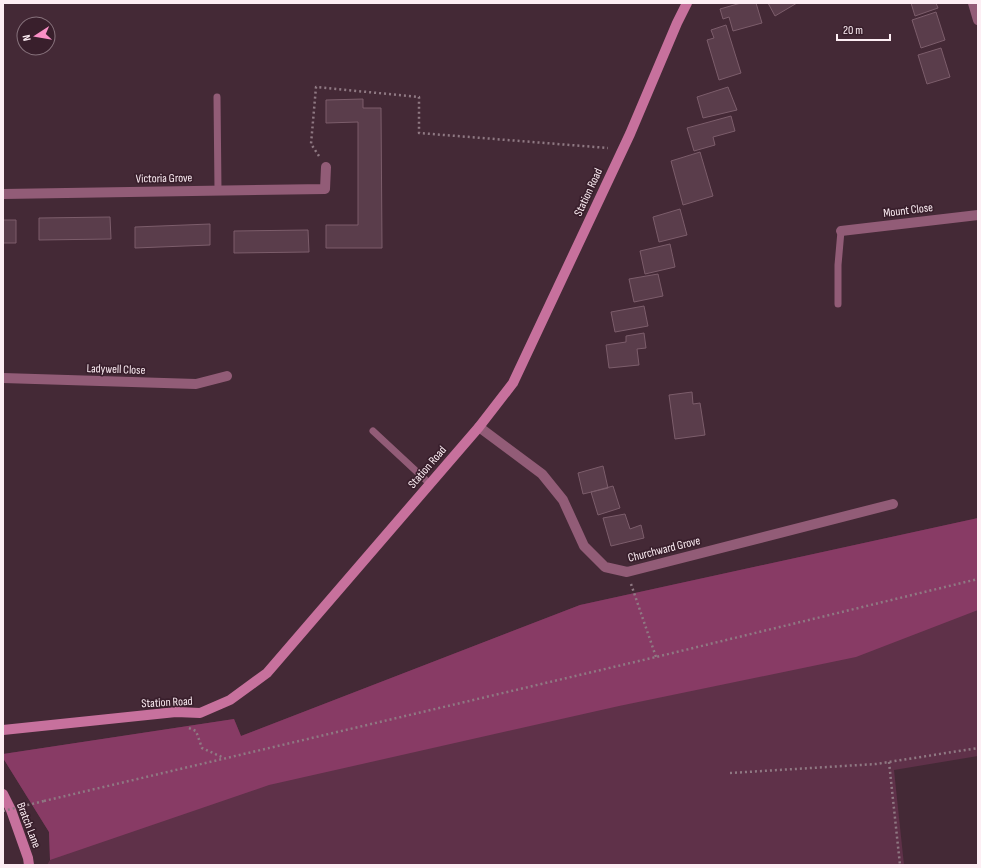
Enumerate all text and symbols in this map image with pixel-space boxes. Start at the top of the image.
north arrow [16,16,56,56]
scale bar [837,16,890,42]
text: 20 m [843,23,863,38]
text: N [20,34,34,42]
street label: Station Road [571,166,606,219]
street label: Victoria Grove [136,171,193,186]
street label: Mount Close [882,200,934,221]
street label: Ladywell Close [86,361,146,378]
street label: Station Road [405,443,450,492]
street label: Churchward Grove [626,533,702,566]
street label: Station Road [141,694,193,711]
street label: Bratch Lane [13,800,44,850]

